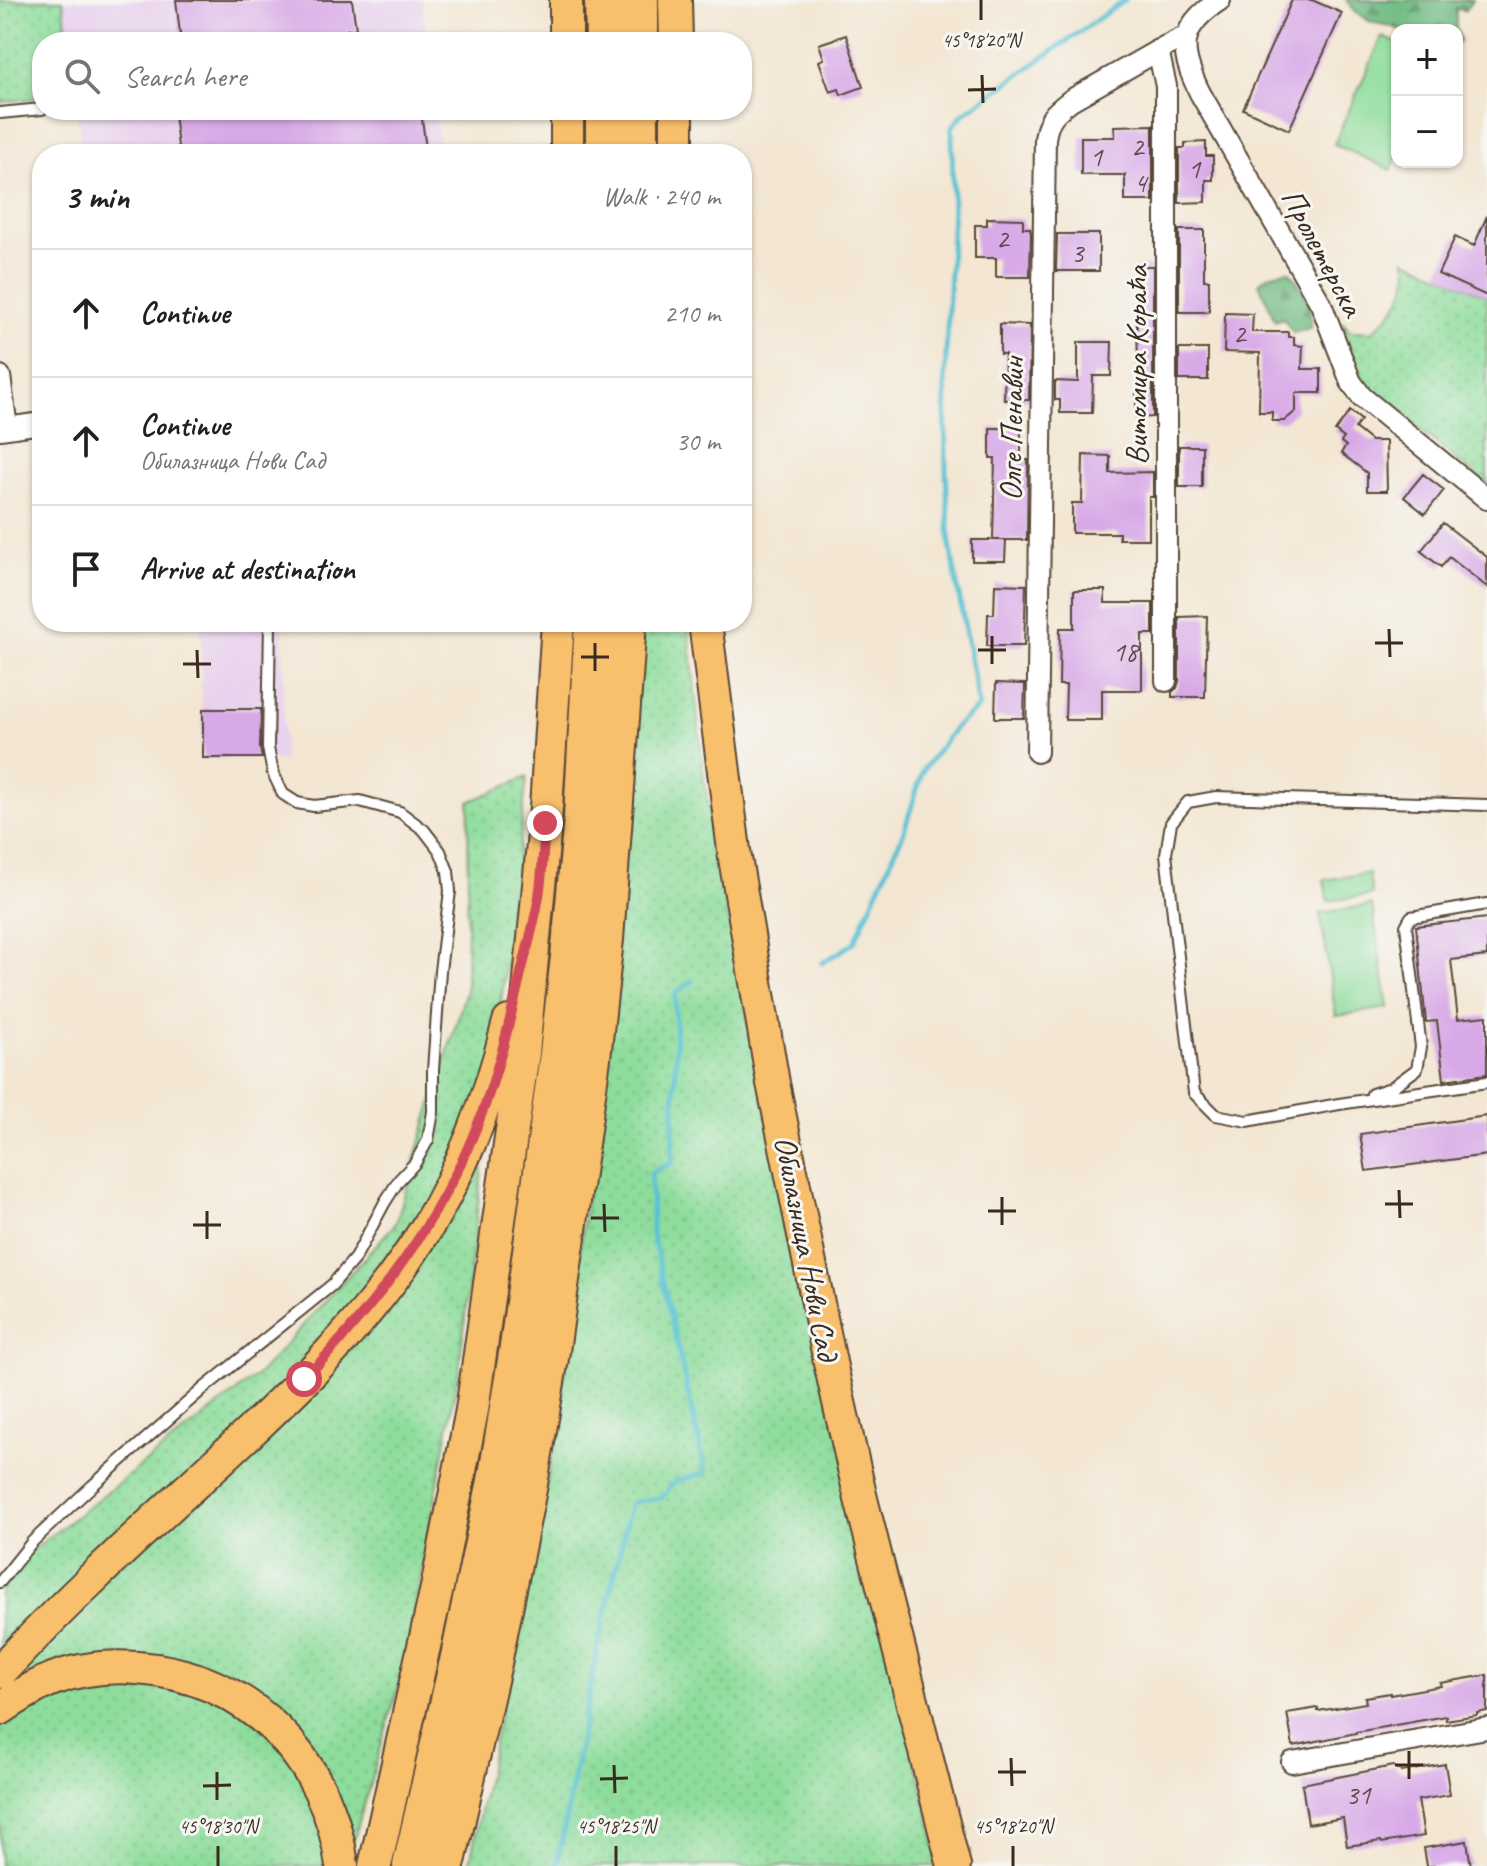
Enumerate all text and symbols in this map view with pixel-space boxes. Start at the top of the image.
map controls [1391,24,1463,168]
button: + [1391,24,1463,96]
text: 45°18'20"N [942,28,1023,53]
search box [32,32,752,120]
icon: search [60,54,104,98]
text: Search here [124,57,246,95]
button: − [1391,96,1463,168]
house number: 2 [1131,129,1146,164]
house number: 1 [1090,139,1104,174]
house number: 1 [1188,151,1202,186]
house number: 4 [1134,165,1149,200]
text: 3 min [64,175,129,218]
text: Walk · 240 m [603,180,720,213]
street label: Пролетерска [1272,181,1374,325]
house number: 2 [996,221,1011,256]
house number: 3 [1071,235,1086,270]
street label: Витомира Кораћа [1116,263,1157,465]
icon: ahead [64,291,108,335]
text: Continue [140,294,230,332]
text: 210 m [664,297,720,330]
house number: 2 [1233,316,1248,351]
street label: Олге Пенавин [990,355,1033,501]
text: Continue [140,406,230,444]
icon: ahead [64,419,108,463]
text: 30 m [676,425,720,458]
text: Обилазница Нови Сад [140,444,325,477]
icon: arrive [64,547,108,591]
text: Arrive at destination [140,550,355,588]
house number: 18 [1112,634,1140,669]
route end [527,805,563,841]
street label: Обилазница Нови Сад [765,1133,849,1366]
route start [286,1361,322,1397]
house number: 31 [1345,1777,1372,1812]
text: 45°18'30"N [179,1814,260,1839]
text: 45°18'25"N [577,1814,658,1839]
text: 45°18'20"N [974,1814,1055,1839]

